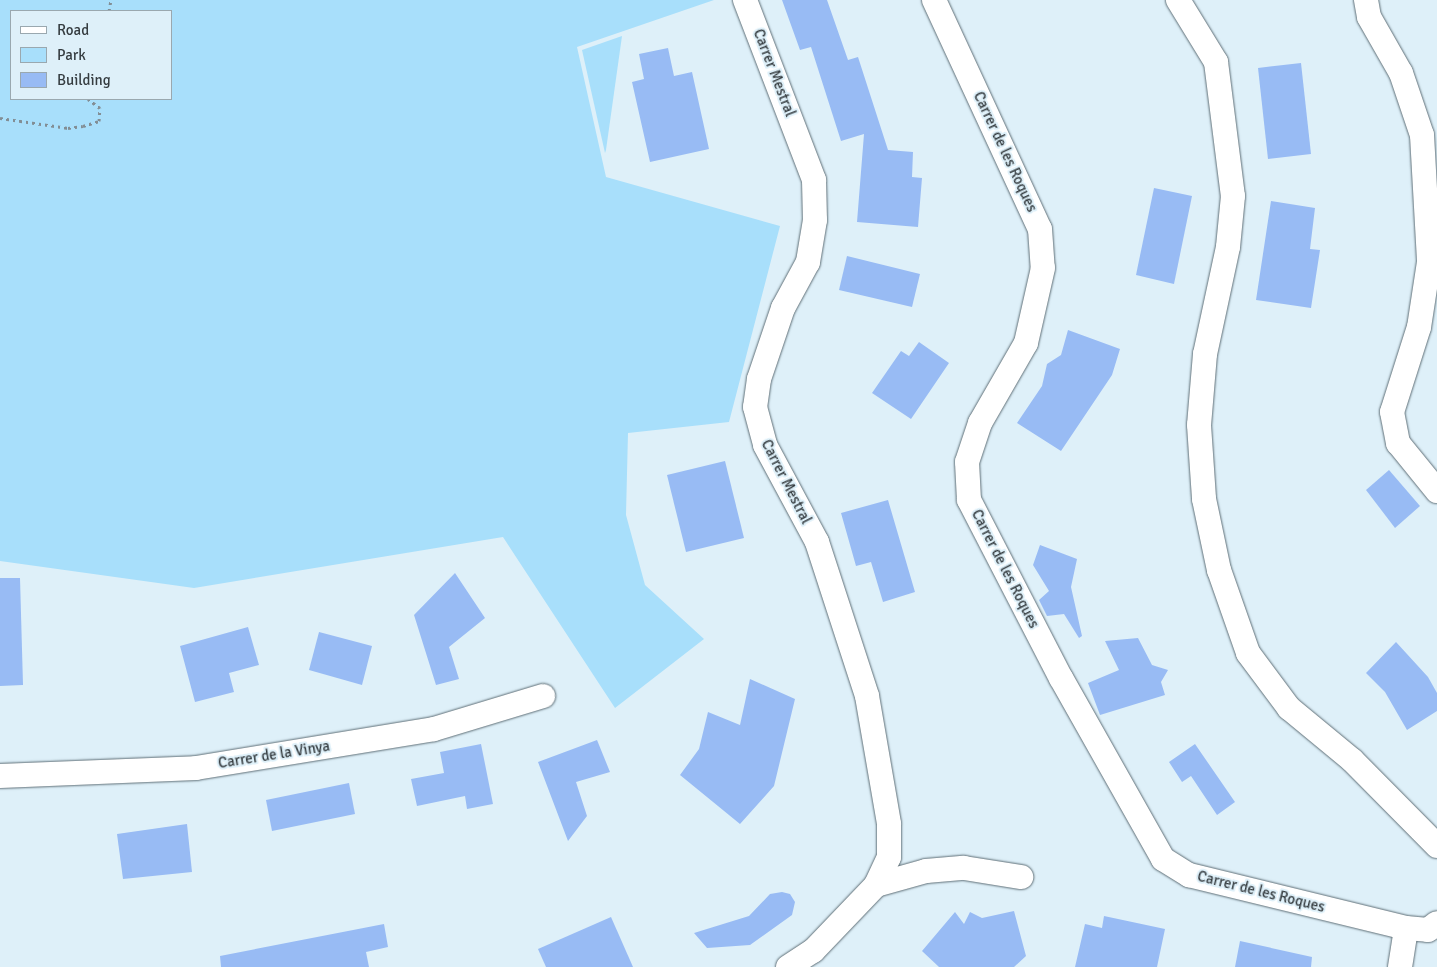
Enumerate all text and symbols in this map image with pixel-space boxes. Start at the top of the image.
legend [10,10,172,100]
text: Road [57,21,89,39]
street label: Carrer Mestral [749,27,799,119]
text: Park [57,46,86,64]
text: Building [57,71,111,89]
street label: Carrer de les Roques [969,89,1041,215]
street label: Carrer Mestral [757,437,815,527]
street label: Carrer de les Roques [967,507,1043,631]
street label: Carrer de la Vinya [217,737,331,773]
street label: Carrer de les Roques [1195,867,1327,917]

